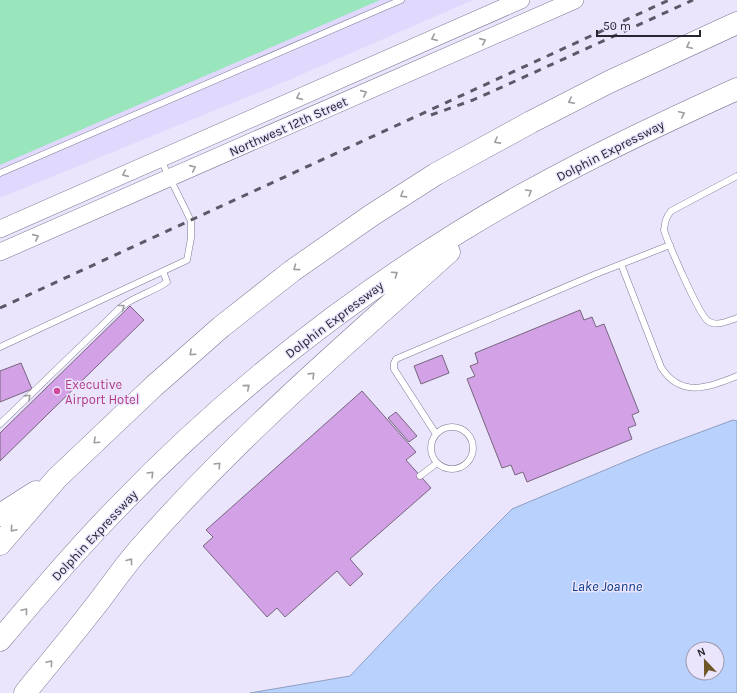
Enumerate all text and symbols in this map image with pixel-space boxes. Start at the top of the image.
scale bar [597,12,700,38]
text: 50 m [603,19,631,33]
one-way arrow [431,33,438,41]
one-way arrow [478,38,486,46]
one-way arrow [685,41,693,49]
one-way arrow [359,90,367,98]
one-way arrow [295,92,303,100]
street label: Northwest 12th Street [227,94,350,159]
one-way arrow [568,96,575,104]
one-way arrow [678,111,686,119]
street label: Dolphin Expressway [554,117,667,184]
one-way arrow [494,136,501,143]
one-way arrow [189,165,197,173]
one-way arrow [121,169,129,177]
one-way arrow [525,189,532,196]
one-way arrow [400,190,407,198]
one-way arrow [31,234,39,242]
one-way arrow [293,264,300,271]
one-way arrow [391,271,398,279]
street label: Dolphin Expressway [282,278,386,361]
one-way arrow [117,304,124,311]
one-way arrow [189,348,197,355]
one-way arrow [307,372,315,380]
place label: Executive Airport Hotel [65,377,139,407]
one-way arrow [243,384,250,391]
marker: Executive Airport Hotel [52,386,62,396]
one-way arrow [23,394,31,402]
one-way arrow [93,436,101,443]
one-way arrow [213,463,220,470]
one-way arrow [146,471,154,479]
street label: Dolphin Expressway [48,487,140,584]
one-way arrow [10,524,18,532]
one-way arrow [125,558,133,565]
water label: Lake Joanne [572,578,643,595]
one-way arrow [21,608,28,615]
north arrow [685,641,725,681]
text: N [695,645,708,660]
one-way arrow [45,660,52,668]

